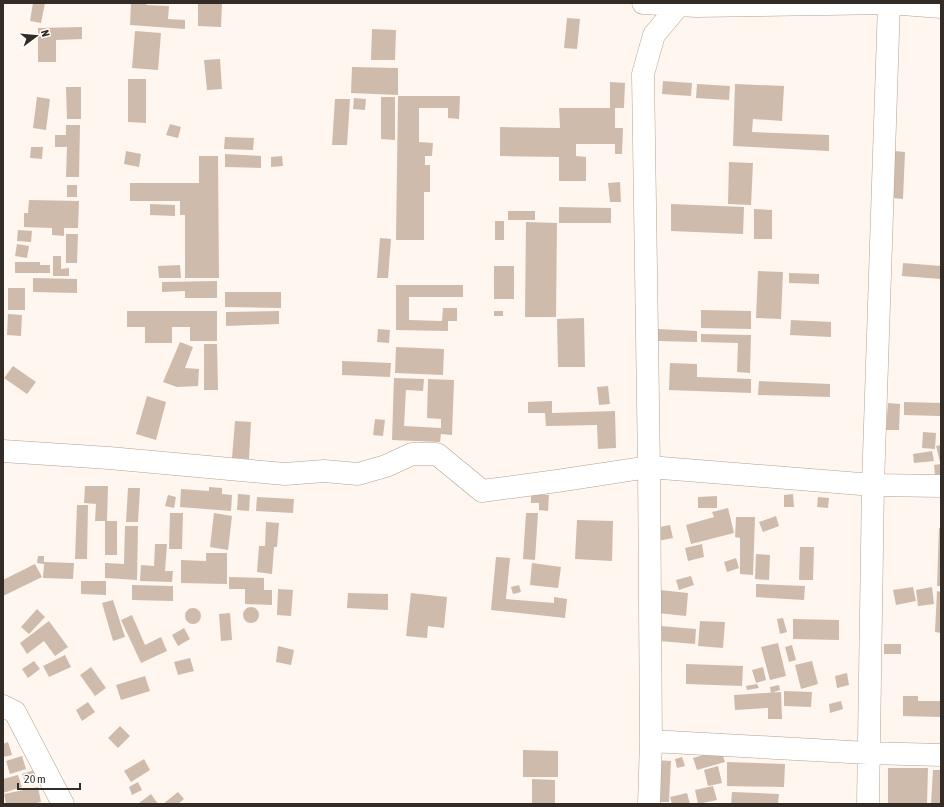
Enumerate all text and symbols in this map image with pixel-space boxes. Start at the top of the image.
north arrow [16,16,56,56]
text: N [39,28,52,38]
scale bar [18,765,80,791]
text: 20 m [24,772,46,786]

